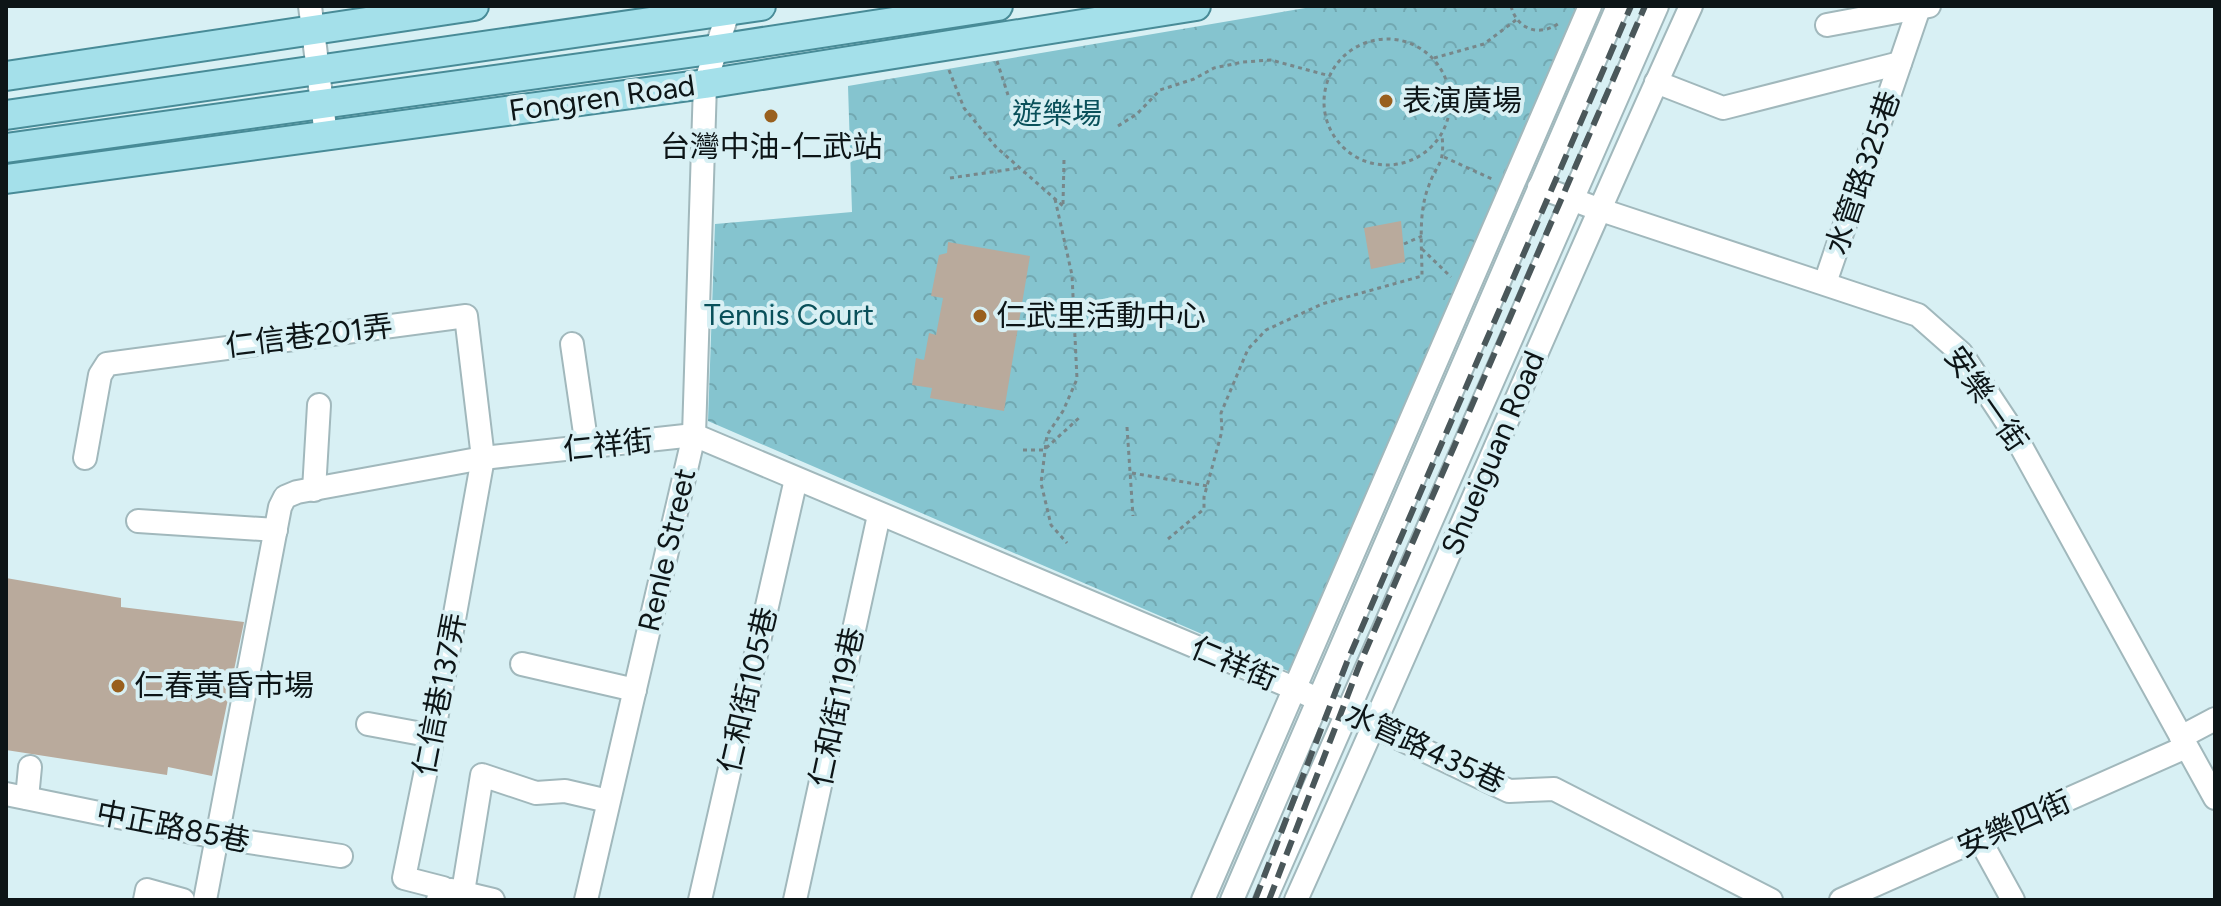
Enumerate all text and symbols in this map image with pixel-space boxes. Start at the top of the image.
street label: Fongren Road [506,66,697,129]
place label: 表演廣場 [1402,82,1522,119]
street label: 水管路325巷 [1817,86,1908,259]
marker: 表演廣場 [1377,92,1395,110]
park label: 遊樂場 [1012,95,1102,132]
marker: 台灣中油-仁武站 [762,107,780,125]
place label: 台灣中油-仁武站 [660,128,882,165]
park label: Tennis Court [704,296,874,333]
place label: 仁武里活動中心 [996,297,1206,334]
street label: 仁信巷201弄 [223,307,395,364]
marker: 仁武里活動中心 [971,307,989,325]
street label: 安樂一街 [1937,339,2036,458]
street label: Shueiguan Road [1433,345,1552,560]
street label: 仁祥街 [561,421,655,468]
street label: Renle Street [630,465,703,635]
street label: 仁和街105巷 [710,603,785,776]
street label: 仁信巷137弄 [406,609,473,778]
street label: 仁和街119巷 [802,624,871,790]
street label: 仁祥街 [1186,629,1283,698]
place label: 仁春黃昏市場 [134,667,314,704]
marker: 仁春黃昏市場 [109,677,127,695]
street label: 水管路435巷 [1339,694,1511,801]
street label: 安樂四街 [1951,782,2076,865]
street label: 中正路85巷 [93,793,253,860]

